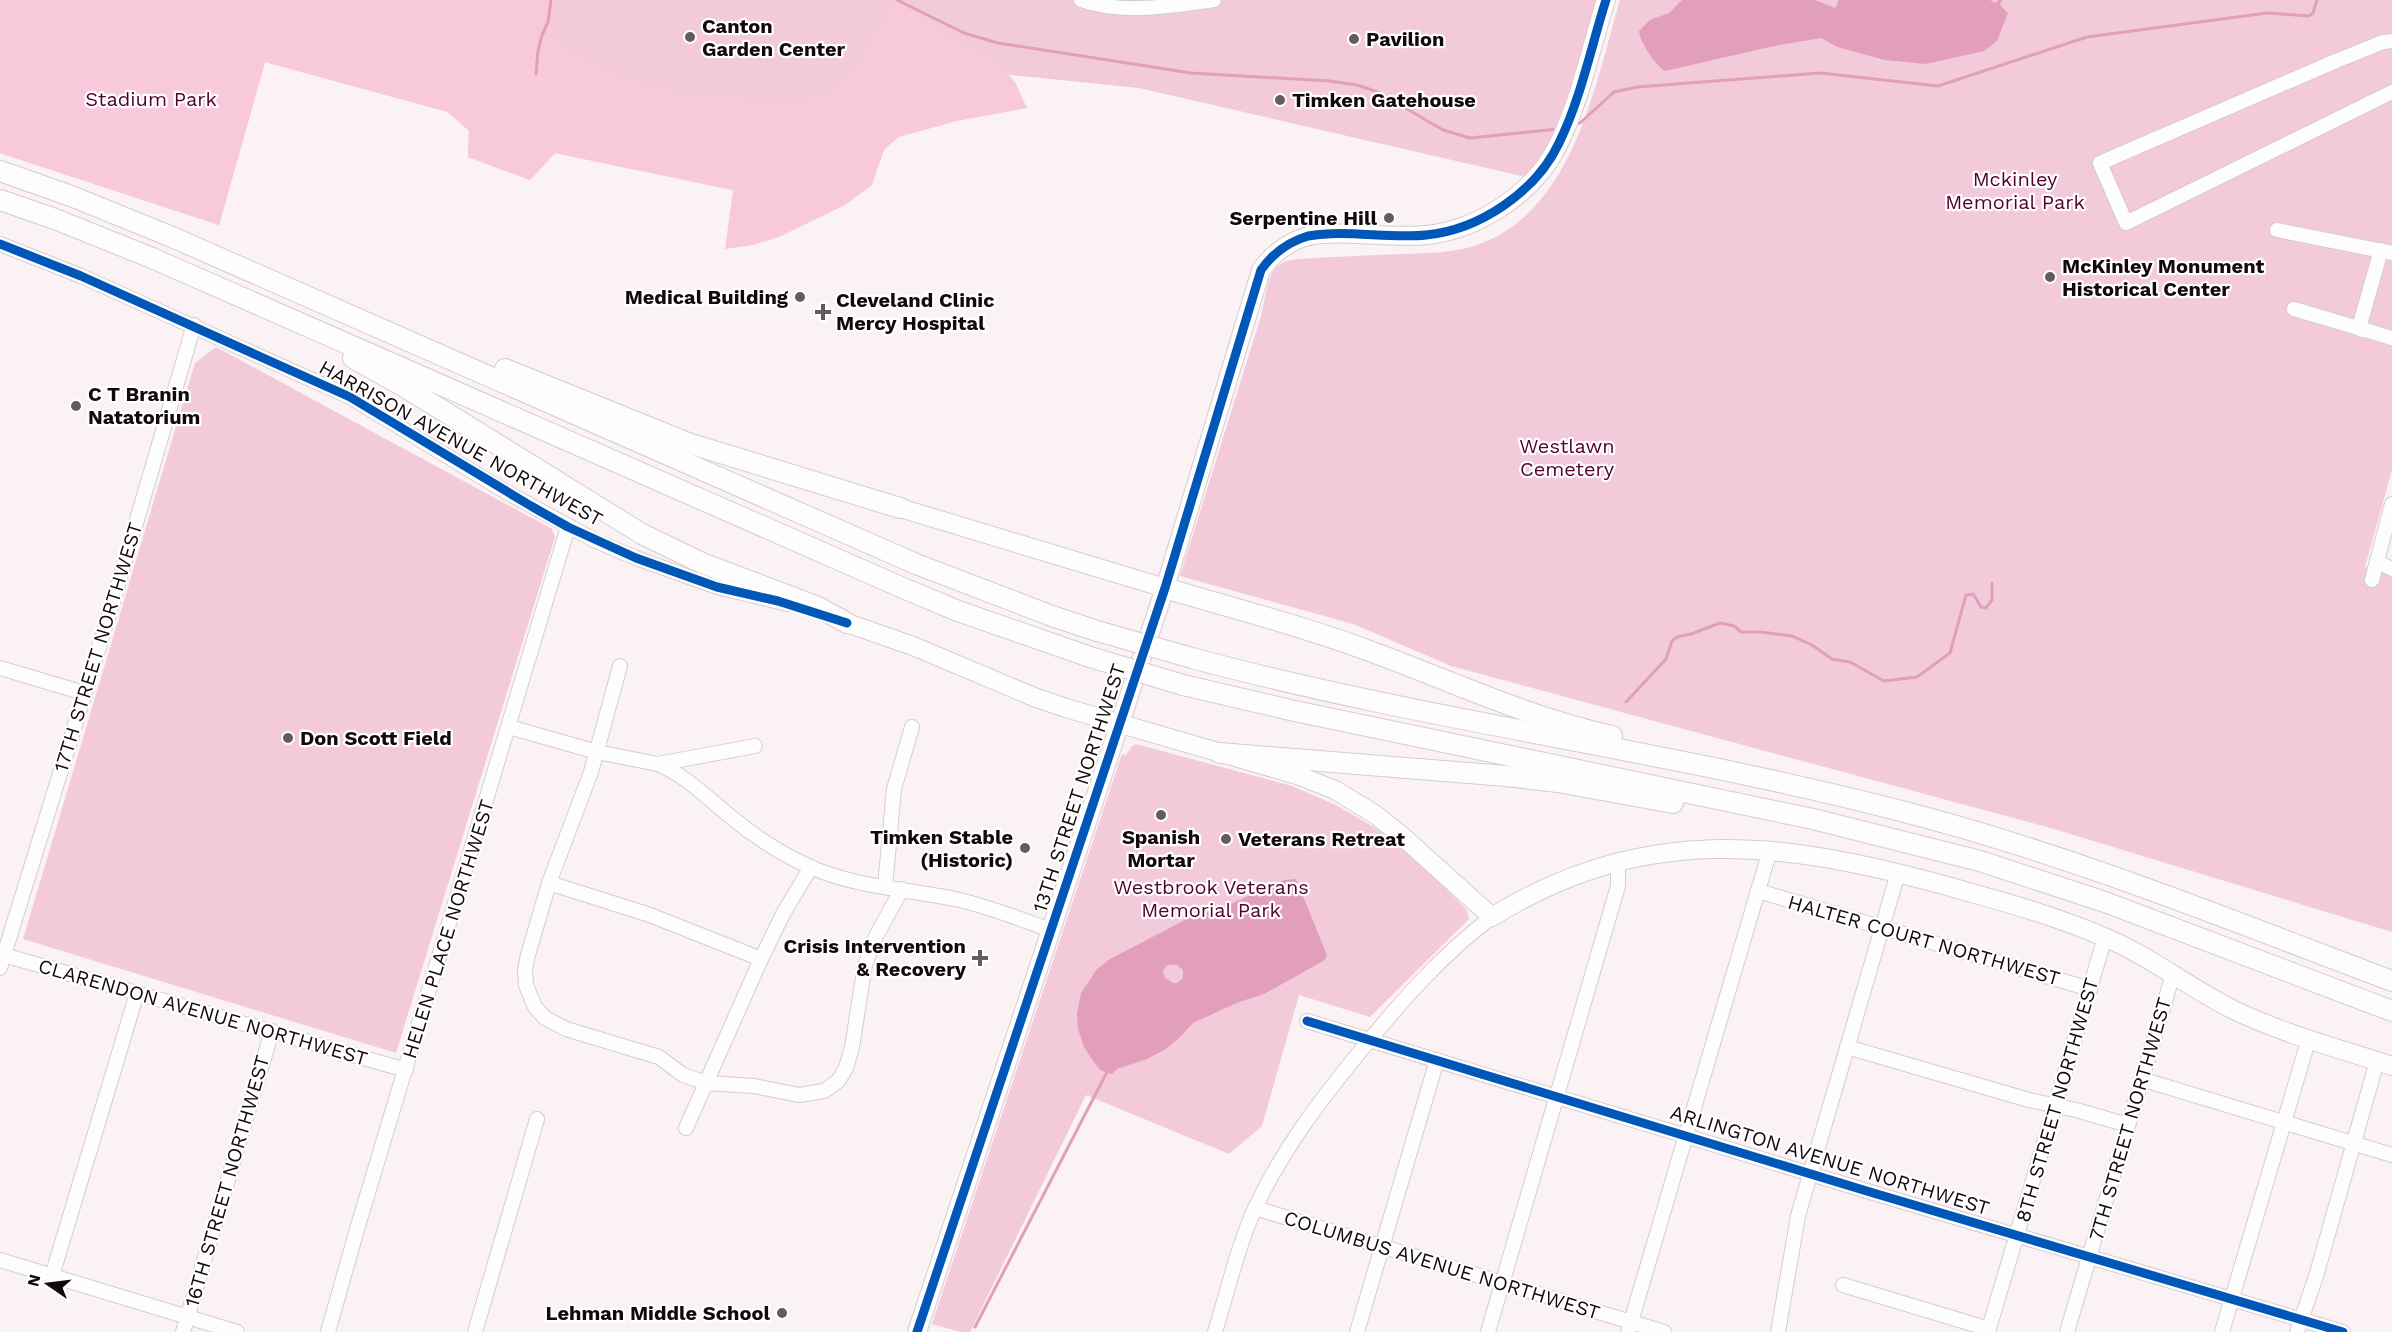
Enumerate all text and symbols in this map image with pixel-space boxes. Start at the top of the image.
place label: Canton Garden Center [702,14,846,61]
place label: Pavilion [1366,27,1444,51]
marker: Canton Garden Center [683,30,697,44]
marker: Pavilion [1347,32,1361,46]
park label: Stadium Park [85,87,217,111]
place label: Timken Gatehouse [1292,88,1476,112]
marker: Timken Gatehouse [1273,93,1287,107]
park label: Mckinley Memorial Park [1945,167,2085,214]
place label: Serpentine Hill [1229,206,1377,230]
marker: Serpentine Hill [1382,211,1396,225]
place label: McKinley Monument Historical Center [2062,254,2265,301]
marker: McKinley Monument Historical Center [2043,270,2057,284]
place label: Medical Building [625,285,789,309]
place label: Cleveland Clinic Mercy Hospital [836,288,995,335]
marker: Medical Building [793,290,807,304]
marker: Cleveland Clinic Mercy Hospital [814,303,832,321]
street label: HARRISON AVENUE NORTHWEST [315,355,607,531]
place label: C T Branin Natatorium [88,382,200,429]
marker: C T Branin Natatorium [69,399,83,413]
park label: Westlawn Cemetery [1519,434,1615,481]
street label: 17TH STREET NORTHWEST [49,519,147,775]
street label: 13TH STREET NORTHWEST [1027,661,1131,915]
place label: Don Scott Field [300,726,452,750]
marker: Don Scott Field [281,731,295,745]
street label: HELEN PLACE NORTHWEST [397,797,499,1061]
marker: Spanish Mortar [1154,808,1168,822]
place label: Timken Stable (Historic) [870,825,1013,872]
place label: Spanish Mortar [1122,825,1200,872]
place label: Veterans Retreat [1238,827,1405,851]
marker: Veterans Retreat [1219,832,1233,846]
marker: Timken Stable (Historic) [1018,841,1032,855]
park label: Westbrook Veterans Memorial Park [1113,875,1309,922]
street label: HALTER COURT NORTHWEST [1785,890,2063,990]
place label: Crisis Intervention & Recovery [784,934,967,981]
marker: Crisis Intervention & Recovery [971,949,989,967]
street label: CLARENDON AVENUE NORTHWEST [36,953,370,1071]
street label: 8TH STREET NORTHWEST [2011,975,2103,1225]
street label: 7TH STREET NORTHWEST [2084,995,2176,1243]
street label: 16TH STREET NORTHWEST [180,1052,274,1310]
street label: ARLINGTON AVENUE NORTHWEST [1668,1100,1992,1220]
street label: COLUMBUS AVENUE NORTHWEST [1281,1205,1603,1325]
north arrow [18,1254,78,1314]
text: N [23,1272,45,1289]
place label: Lehman Middle School [546,1301,770,1325]
marker: Lehman Middle School [775,1306,789,1320]

